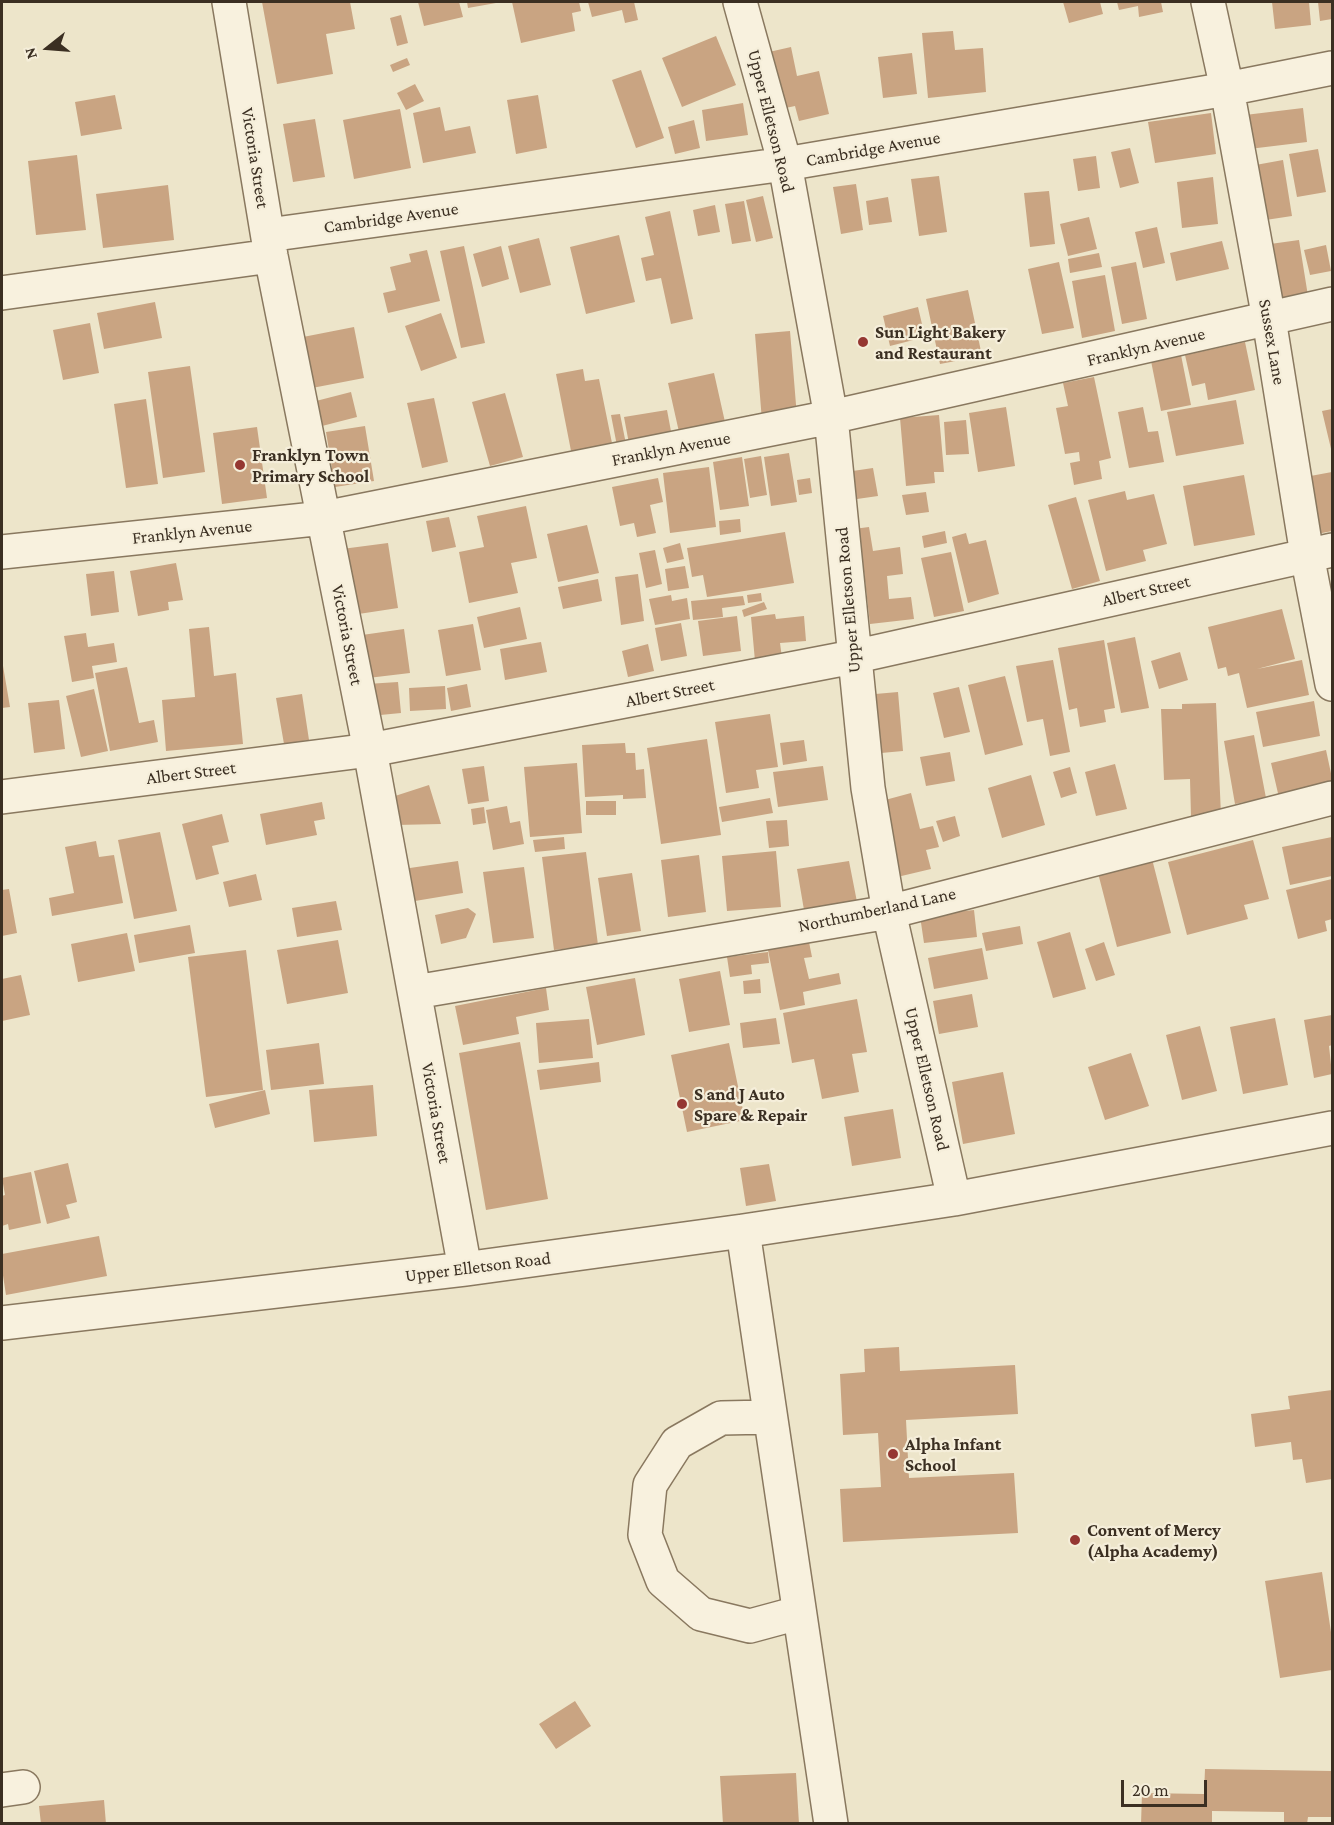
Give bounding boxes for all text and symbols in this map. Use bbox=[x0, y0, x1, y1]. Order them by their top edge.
north arrow bbox=[18, 18, 78, 78]
text: N bbox=[21, 46, 40, 61]
street label: Upper Elletson Road bbox=[743, 47, 799, 195]
street label: Victoria Street bbox=[236, 106, 274, 210]
street label: Cambridge Avenue bbox=[804, 127, 942, 171]
street label: Cambridge Avenue bbox=[322, 198, 460, 238]
street label: Sussex Lane bbox=[1254, 298, 1290, 386]
place label: Sun Light Bakery and Restaurant bbox=[875, 321, 1006, 364]
street label: Franklyn Avenue bbox=[1085, 323, 1207, 371]
marker: Sun Light Bakery and Restaurant bbox=[856, 335, 870, 349]
street label: Franklyn Avenue bbox=[610, 427, 732, 471]
place label: Franklyn Town Primary School bbox=[252, 444, 369, 486]
marker: Franklyn Town Primary School bbox=[233, 458, 247, 472]
street label: Franklyn Avenue bbox=[131, 515, 253, 549]
street label: Upper Elletson Road bbox=[831, 526, 865, 674]
street label: Albert Street bbox=[1100, 570, 1192, 612]
street label: Victoria Street bbox=[327, 583, 367, 687]
street label: Albert Street bbox=[624, 674, 716, 712]
street label: Albert Street bbox=[145, 757, 237, 789]
street label: Northumberland Lane bbox=[796, 883, 958, 937]
street label: Upper Elletson Road bbox=[900, 1005, 954, 1153]
street label: Victoria Street bbox=[417, 1061, 455, 1165]
place label: S and J Auto Spare & Repair bbox=[694, 1083, 807, 1126]
marker: S and J Auto Spare & Repair bbox=[675, 1097, 689, 1111]
street label: Upper Elletson Road bbox=[404, 1247, 552, 1287]
place label: Alpha Infant School bbox=[905, 1433, 1001, 1476]
marker: Alpha Infant School bbox=[886, 1447, 900, 1461]
place label: Convent of Mercy (Alpha Academy) bbox=[1087, 1519, 1221, 1562]
marker: Convent of Mercy (Alpha Academy) bbox=[1068, 1533, 1082, 1547]
scale bar bbox=[1124, 1768, 1210, 1806]
text: 20 m bbox=[1132, 1780, 1169, 1800]

